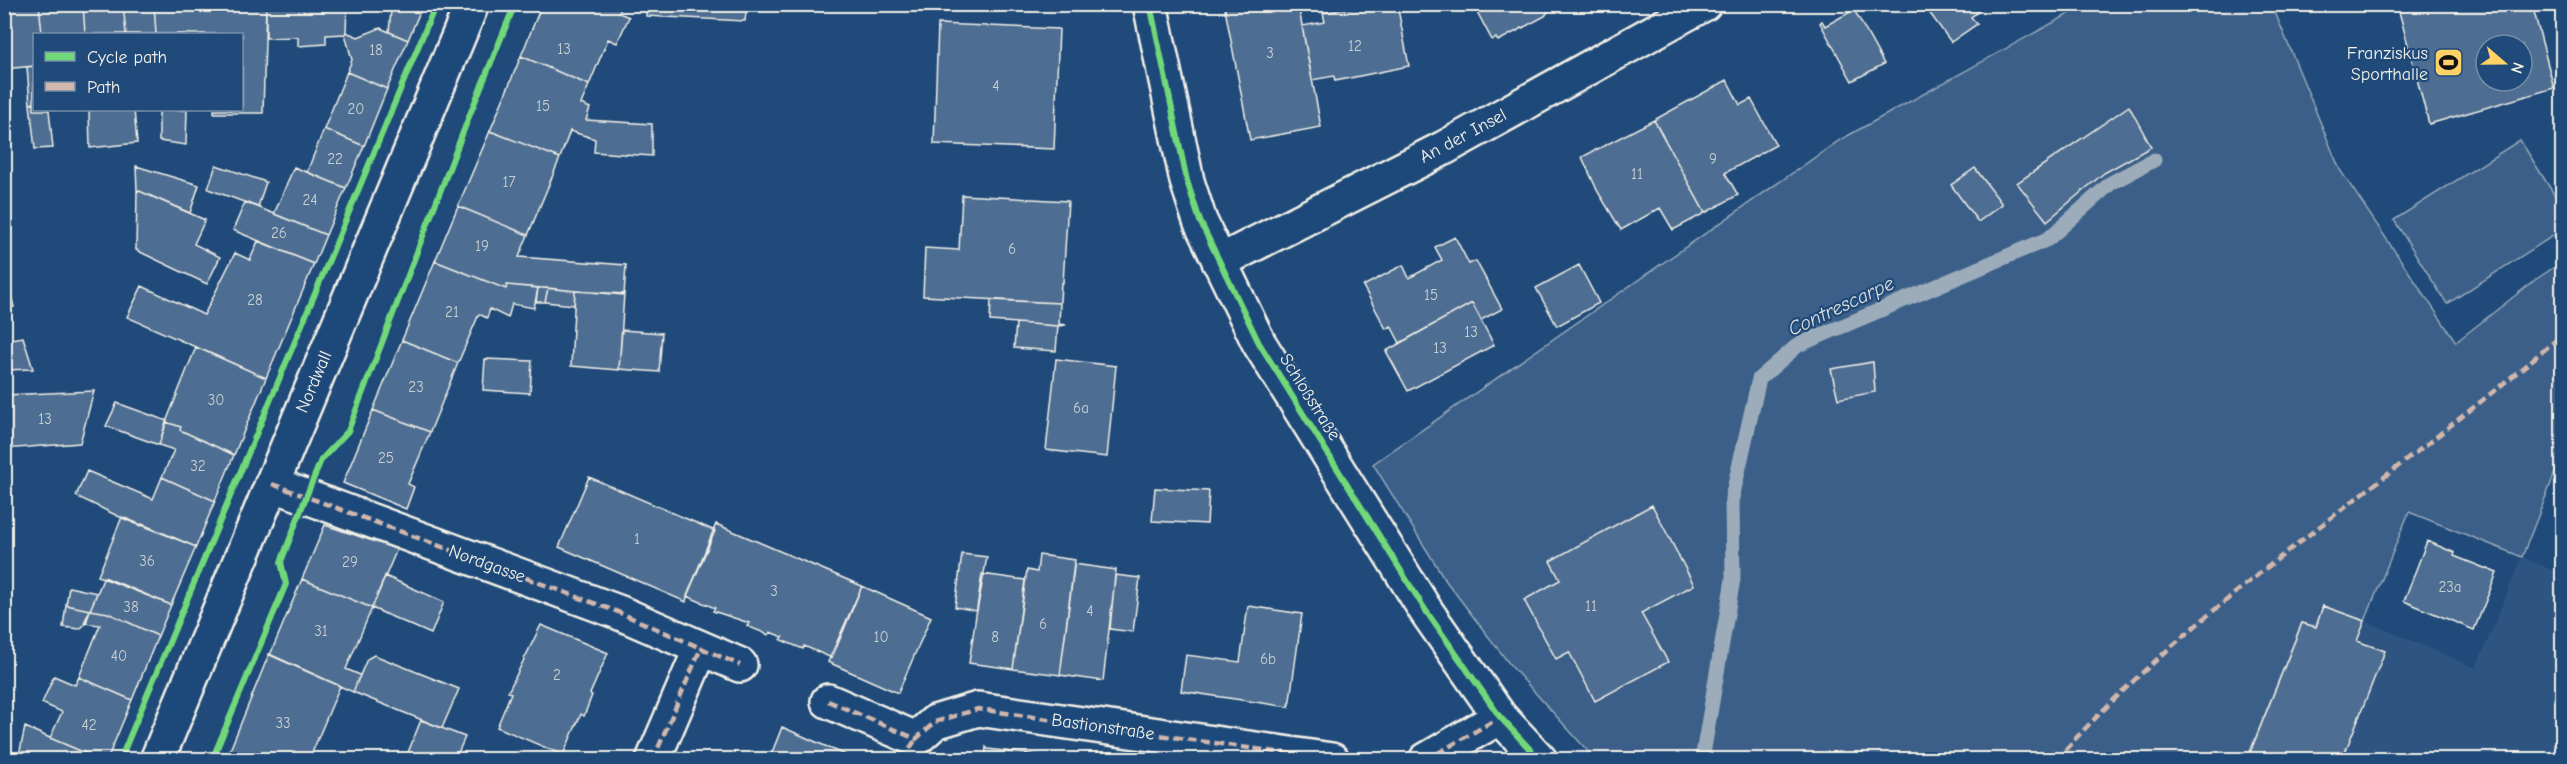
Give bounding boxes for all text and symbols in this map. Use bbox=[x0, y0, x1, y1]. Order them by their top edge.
legend bbox=[33, 33, 243, 111]
north arrow bbox=[2474, 33, 2534, 93]
house number: 12 bbox=[1348, 37, 1362, 55]
house number: 13 bbox=[557, 40, 571, 58]
house number: 18 bbox=[369, 41, 383, 59]
place label: Franziskus Sporthalle bbox=[2347, 43, 2428, 85]
house number: 3 bbox=[1266, 44, 1274, 62]
text: Cycle path bbox=[87, 47, 167, 68]
sports icon: Franziskus Sporthalle bbox=[2433, 47, 2465, 79]
text: N bbox=[2507, 60, 2527, 76]
text: Path bbox=[87, 77, 120, 98]
house number: 4 bbox=[992, 77, 1000, 95]
house number: 15 bbox=[536, 97, 550, 115]
house number: 20 bbox=[348, 100, 364, 118]
street label: An der Insel bbox=[1416, 104, 1510, 168]
house number: 22 bbox=[327, 150, 343, 168]
house number: 9 bbox=[1709, 150, 1717, 168]
house number: 11 bbox=[1631, 165, 1643, 183]
house number: 17 bbox=[502, 173, 516, 191]
house number: 24 bbox=[302, 191, 318, 209]
house number: 26 bbox=[271, 224, 287, 242]
house number: 19 bbox=[475, 237, 489, 255]
house number: 6 bbox=[1008, 240, 1016, 258]
water label: Contrescarpe bbox=[1784, 271, 1898, 341]
house number: 15 bbox=[1424, 286, 1438, 304]
house number: 28 bbox=[247, 291, 263, 309]
house number: 21 bbox=[445, 303, 459, 321]
house number: 13 bbox=[1464, 323, 1478, 341]
house number: 13 bbox=[1433, 339, 1447, 357]
street label: Nordwall bbox=[292, 348, 336, 416]
street label: Schloßstraße bbox=[1275, 350, 1345, 444]
house number: 23 bbox=[408, 378, 424, 396]
house number: 30 bbox=[208, 391, 224, 409]
house number: 6a bbox=[1073, 399, 1089, 417]
house number: 13 bbox=[38, 410, 52, 428]
house number: 25 bbox=[378, 449, 394, 467]
house number: 32 bbox=[190, 457, 206, 475]
house number: 1 bbox=[634, 530, 640, 548]
street label: Nordgasse bbox=[446, 540, 528, 588]
house number: 36 bbox=[139, 552, 155, 570]
house number: 29 bbox=[342, 553, 358, 571]
house number: 23a bbox=[2438, 578, 2462, 596]
house number: 3 bbox=[770, 582, 778, 600]
house number: 11 bbox=[1585, 597, 1597, 615]
house number: 38 bbox=[123, 598, 139, 616]
house number: 4 bbox=[1086, 602, 1094, 620]
house number: 6 bbox=[1039, 615, 1047, 633]
house number: 31 bbox=[314, 622, 328, 640]
house number: 10 bbox=[873, 628, 889, 646]
house number: 8 bbox=[991, 628, 999, 646]
house number: 40 bbox=[111, 647, 127, 665]
house number: 6b bbox=[1260, 650, 1276, 668]
house number: 2 bbox=[553, 666, 561, 684]
street label: Bastionstraße bbox=[1050, 709, 1156, 745]
house number: 33 bbox=[275, 714, 291, 732]
house number: 42 bbox=[81, 716, 97, 734]

